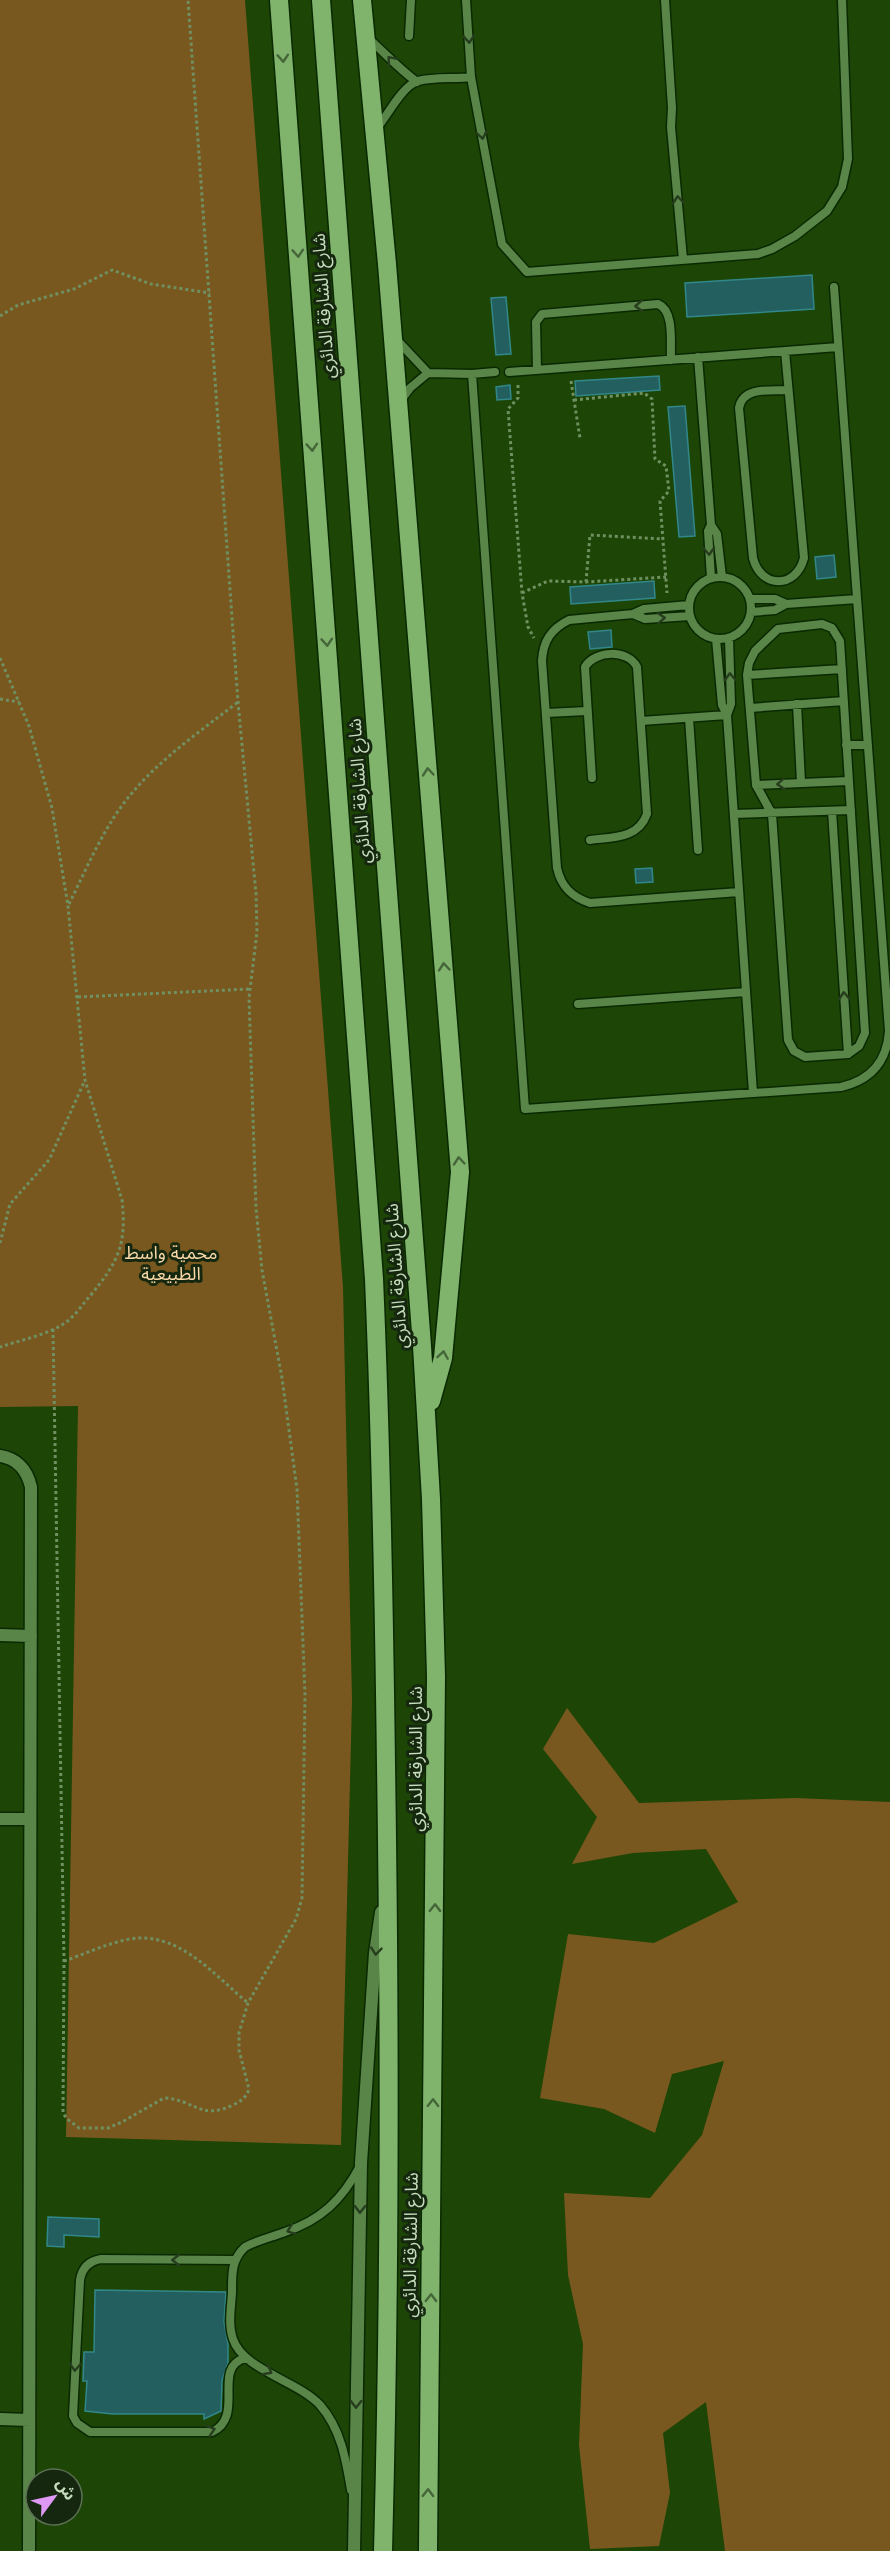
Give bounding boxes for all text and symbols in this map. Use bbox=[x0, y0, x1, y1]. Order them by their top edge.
one-way arrow bbox=[462, 34, 475, 43]
one-way arrow bbox=[276, 54, 289, 63]
one-way arrow bbox=[387, 56, 398, 67]
one-way arrow bbox=[475, 130, 488, 140]
one-way arrow bbox=[672, 196, 685, 205]
street label: شارع الشارقة الدائري bbox=[306, 232, 343, 379]
one-way arrow bbox=[291, 248, 304, 257]
one-way arrow bbox=[635, 299, 644, 312]
one-way arrow bbox=[305, 443, 318, 452]
one-way arrow bbox=[703, 547, 716, 556]
one-way arrow bbox=[657, 611, 666, 624]
one-way arrow bbox=[320, 637, 333, 646]
one-way arrow bbox=[724, 672, 737, 681]
street label: شارع الشارقة الدائري bbox=[342, 717, 379, 864]
one-way arrow bbox=[422, 768, 435, 777]
one-way arrow bbox=[777, 777, 786, 790]
one-way arrow bbox=[438, 962, 451, 971]
one-way arrow bbox=[838, 991, 851, 1000]
one-way arrow bbox=[453, 1156, 466, 1165]
street label: شارع الشارقة الدائري bbox=[379, 1202, 416, 1349]
park label: محمية واسط الطبيعية bbox=[125, 1241, 218, 1285]
one-way arrow bbox=[436, 1350, 448, 1360]
street label: شارع الشارقة الدائري bbox=[404, 1686, 430, 1832]
one-way arrow bbox=[429, 1903, 441, 1912]
one-way arrow bbox=[370, 1947, 383, 1956]
one-way arrow bbox=[427, 2098, 439, 2107]
street label: شارع الشارقة الدائري bbox=[397, 2172, 426, 2318]
one-way arrow bbox=[354, 2204, 367, 2213]
one-way arrow bbox=[286, 2223, 297, 2236]
one-way arrow bbox=[172, 2253, 181, 2266]
one-way arrow bbox=[425, 2293, 437, 2302]
one-way arrow bbox=[68, 2362, 81, 2371]
one-way arrow bbox=[262, 2364, 273, 2375]
one-way arrow bbox=[350, 2399, 363, 2408]
one-way arrow bbox=[205, 2425, 216, 2437]
north arrow bbox=[24, 2467, 84, 2527]
text: ش bbox=[52, 2474, 81, 2504]
one-way arrow bbox=[422, 2488, 435, 2497]

